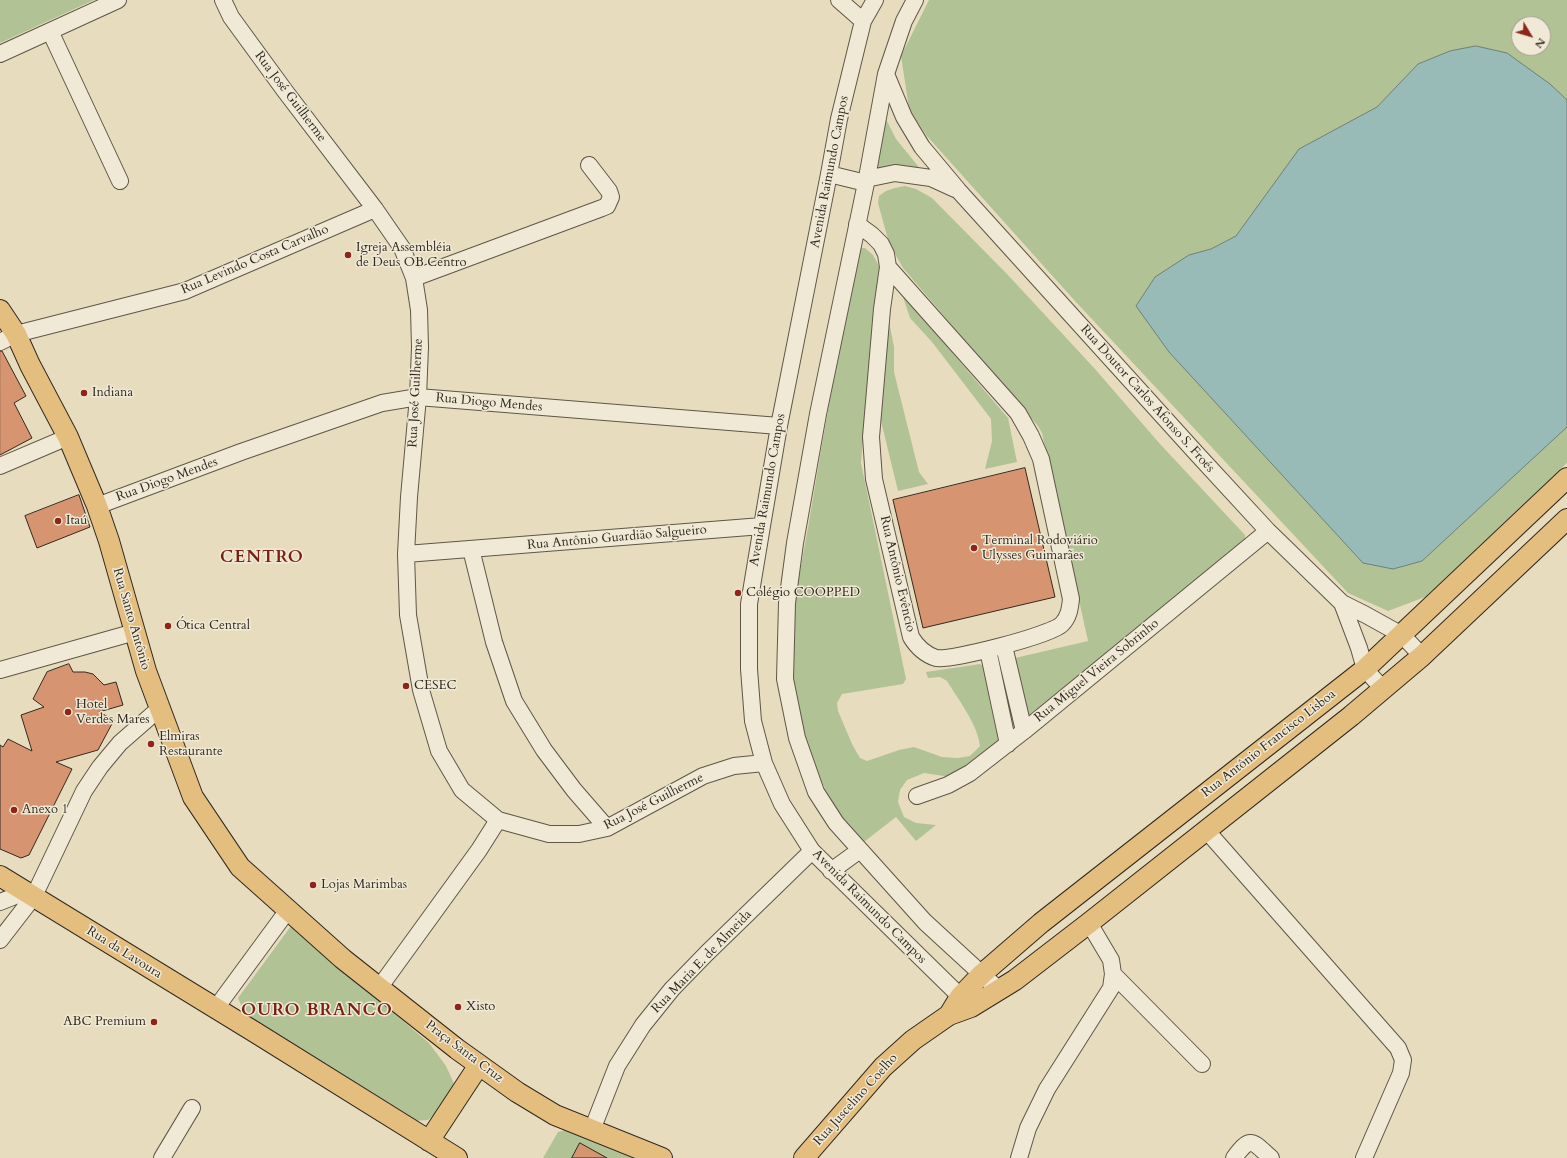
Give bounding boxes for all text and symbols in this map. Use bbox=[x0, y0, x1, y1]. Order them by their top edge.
north arrow bbox=[1511, 16, 1551, 56]
text: N bbox=[1531, 35, 1549, 51]
street label: Rua José Guilherme bbox=[251, 49, 329, 145]
street label: Avenida Raimundo Campos bbox=[808, 94, 852, 250]
street label: Rua Levindo Costa Carvalho bbox=[179, 222, 331, 298]
place label: Igreja Assembléia de Deus OB Centro bbox=[356, 240, 466, 271]
marker: Igreja Assembléia de Deus OB Centro bbox=[343, 250, 353, 260]
street label: Rua Doutor Carlos Afonso S. Froés bbox=[1077, 322, 1217, 476]
street label: Rua José Guilherme bbox=[405, 338, 427, 448]
place label: Indiana bbox=[92, 385, 133, 401]
marker: Indiana bbox=[79, 388, 89, 398]
street label: Rua Diogo Mendes bbox=[435, 391, 543, 415]
street label: Avenida Raimundo Campos bbox=[747, 412, 789, 568]
street label: Rua Diogo Mendes bbox=[114, 454, 220, 506]
place label: Itaú bbox=[66, 513, 87, 529]
street label: Rua Antônio Evêncio bbox=[876, 514, 918, 634]
marker: Itaú bbox=[53, 516, 63, 526]
street label: Rua Antônio Guardião Salgueiro bbox=[527, 522, 707, 554]
place label: Terminal Rodoviário Ulysses Guimarães bbox=[982, 533, 1098, 564]
marker: Terminal Rodoviário Ulysses Guimarães bbox=[969, 543, 979, 553]
district label: CENTRO bbox=[220, 548, 304, 568]
street label: Rua Santo Antônio bbox=[109, 566, 153, 672]
place label: Colégio COOPPED bbox=[746, 585, 860, 601]
marker: Colégio COOPPED bbox=[733, 588, 743, 598]
street label: Rua Miguel Vieira Sobrinho bbox=[1032, 616, 1162, 726]
place label: Ótica Central bbox=[176, 618, 250, 634]
marker: Ótica Central bbox=[163, 621, 173, 631]
place label: CESEC bbox=[414, 678, 456, 694]
marker: CESEC bbox=[401, 681, 411, 691]
street label: Rua Antônio Francisco Lisboa bbox=[1199, 687, 1339, 801]
place label: Hotel Verdes Mares bbox=[76, 697, 150, 728]
marker: Hotel Verdes Mares bbox=[63, 707, 73, 717]
place label: Elmiras Restaurante bbox=[159, 729, 223, 760]
marker: Elmiras Restaurante bbox=[146, 739, 156, 749]
street label: Rua José Guilherme bbox=[602, 770, 706, 834]
place label: Anexo 1 bbox=[22, 802, 68, 818]
marker: Anexo 1 bbox=[9, 805, 19, 815]
street label: Avenida Raimundo Campos bbox=[809, 847, 929, 967]
place label: Lojas Marimbas bbox=[321, 877, 407, 893]
marker: Lojas Marimbas bbox=[308, 880, 318, 890]
street label: Rua Maria E. de Almeida bbox=[649, 907, 755, 1017]
street label: Rua da Lavoura bbox=[83, 924, 165, 982]
place label: Xisto bbox=[466, 999, 495, 1015]
district label: OURO BRANCO bbox=[241, 1001, 393, 1021]
marker: Xisto bbox=[453, 1002, 463, 1012]
place label: ABC Premium bbox=[63, 1014, 146, 1030]
marker: ABC Premium bbox=[149, 1017, 159, 1027]
street label: Praça Santa Cruz bbox=[422, 1018, 506, 1086]
street label: Rua Juscelino Coelho bbox=[811, 1051, 901, 1149]

